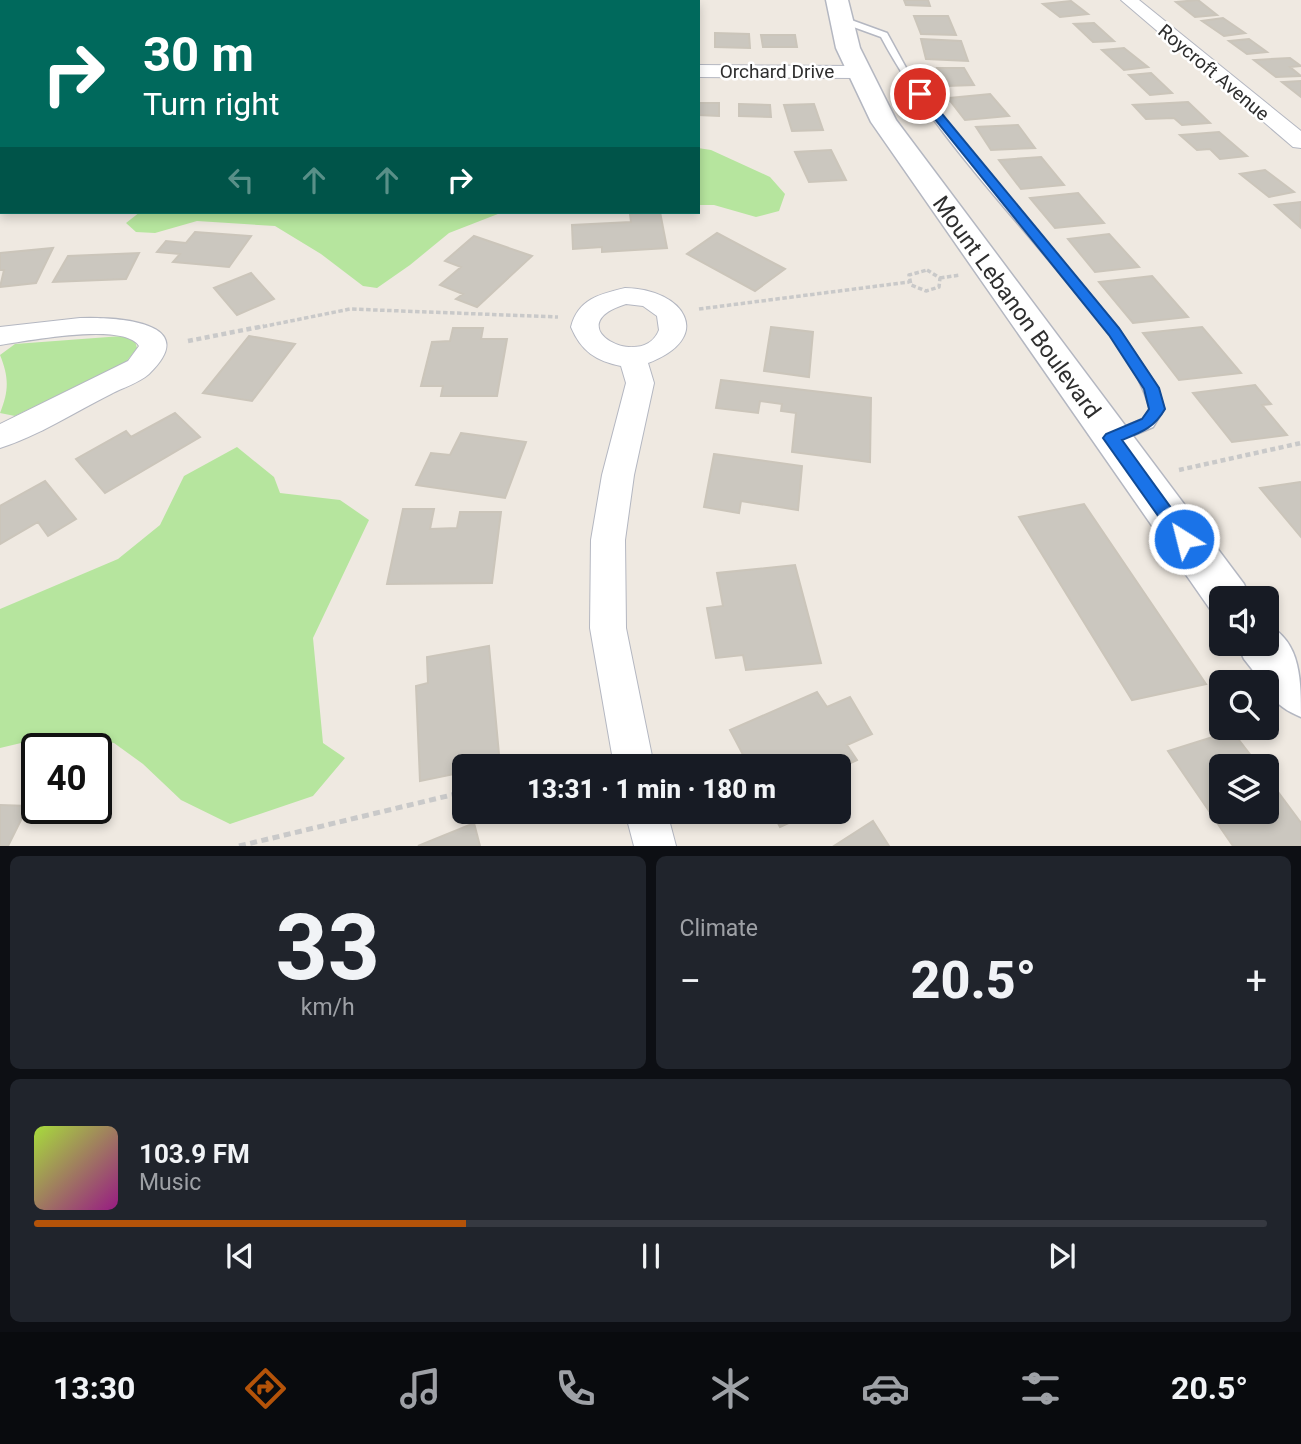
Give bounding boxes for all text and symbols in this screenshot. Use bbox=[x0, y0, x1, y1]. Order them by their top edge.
street label: Roycroft Avenue bbox=[1153, 19, 1274, 126]
text: 30 m bbox=[143, 26, 254, 83]
icon: right bbox=[28, 28, 119, 119]
street label: Orchard Drive bbox=[720, 60, 834, 83]
pin bbox=[890, 64, 950, 124]
icon: arrive bbox=[901, 75, 939, 113]
text: Turn right bbox=[143, 85, 279, 123]
icon: left bbox=[222, 161, 260, 199]
icon: ahead bbox=[295, 161, 333, 199]
icon: ahead bbox=[368, 161, 406, 199]
icon: right bbox=[441, 161, 479, 199]
street label: Mount Lebanon Boulevard bbox=[927, 191, 1106, 424]
position arrow bbox=[1147, 502, 1221, 576]
map controls bbox=[1209, 586, 1279, 824]
button: sound bbox=[1209, 586, 1279, 656]
button: search bbox=[1209, 670, 1279, 740]
speed limit sign: 40 bbox=[21, 733, 112, 824]
button: layers bbox=[1209, 754, 1279, 824]
text: 13:31 · 1 min · 180 m bbox=[527, 774, 776, 804]
text: 33 bbox=[276, 895, 380, 1001]
text: Climate bbox=[680, 915, 758, 942]
text: 20.5° bbox=[910, 950, 1036, 1011]
text: − bbox=[680, 959, 701, 1003]
text: + bbox=[1245, 959, 1267, 1003]
text: km/h bbox=[301, 994, 355, 1021]
text: 103.9 FM bbox=[139, 1139, 250, 1169]
text: Music bbox=[139, 1169, 201, 1196]
icon: previous bbox=[221, 1237, 259, 1275]
icon: pause bbox=[632, 1237, 670, 1275]
icon: next bbox=[1043, 1237, 1081, 1275]
icon: directions bbox=[241, 1364, 290, 1413]
icon: music bbox=[396, 1364, 445, 1413]
icon: phone bbox=[551, 1364, 600, 1413]
icon: climate bbox=[706, 1364, 755, 1413]
icon: car bbox=[861, 1364, 910, 1413]
icon: filters bbox=[1016, 1364, 1065, 1413]
text: 13:30 bbox=[53, 1369, 135, 1407]
text: 20.5° bbox=[1171, 1369, 1248, 1407]

